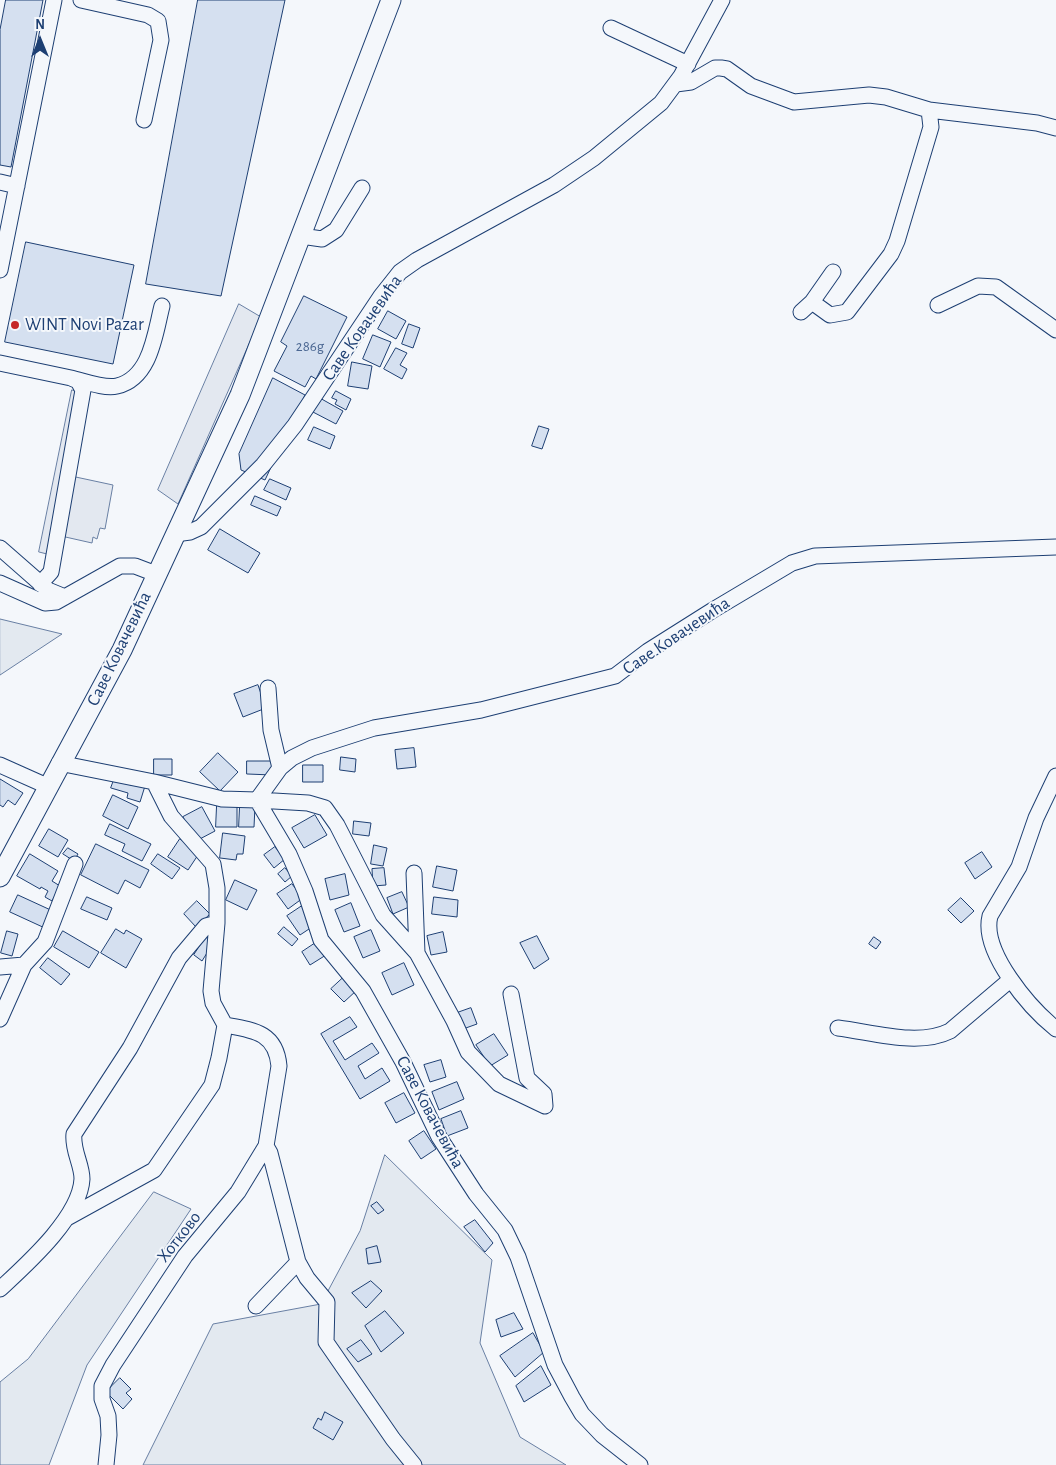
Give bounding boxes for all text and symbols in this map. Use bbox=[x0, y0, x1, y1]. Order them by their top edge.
north arrow bbox=[15, 15, 65, 65]
text: N bbox=[35, 18, 45, 32]
street label: Саве Ковачевића bbox=[317, 271, 407, 385]
place label: WINT Novi Pazar bbox=[25, 314, 144, 336]
marker: WINT Novi Pazar bbox=[9, 319, 21, 331]
house number: 286g bbox=[296, 337, 324, 355]
street label: Саве Ковачевића bbox=[82, 588, 156, 710]
street label: Саве Ковачевића bbox=[618, 592, 734, 680]
street label: Саве Ковачевића bbox=[391, 1052, 469, 1172]
street label: Хотково bbox=[152, 1207, 206, 1267]

